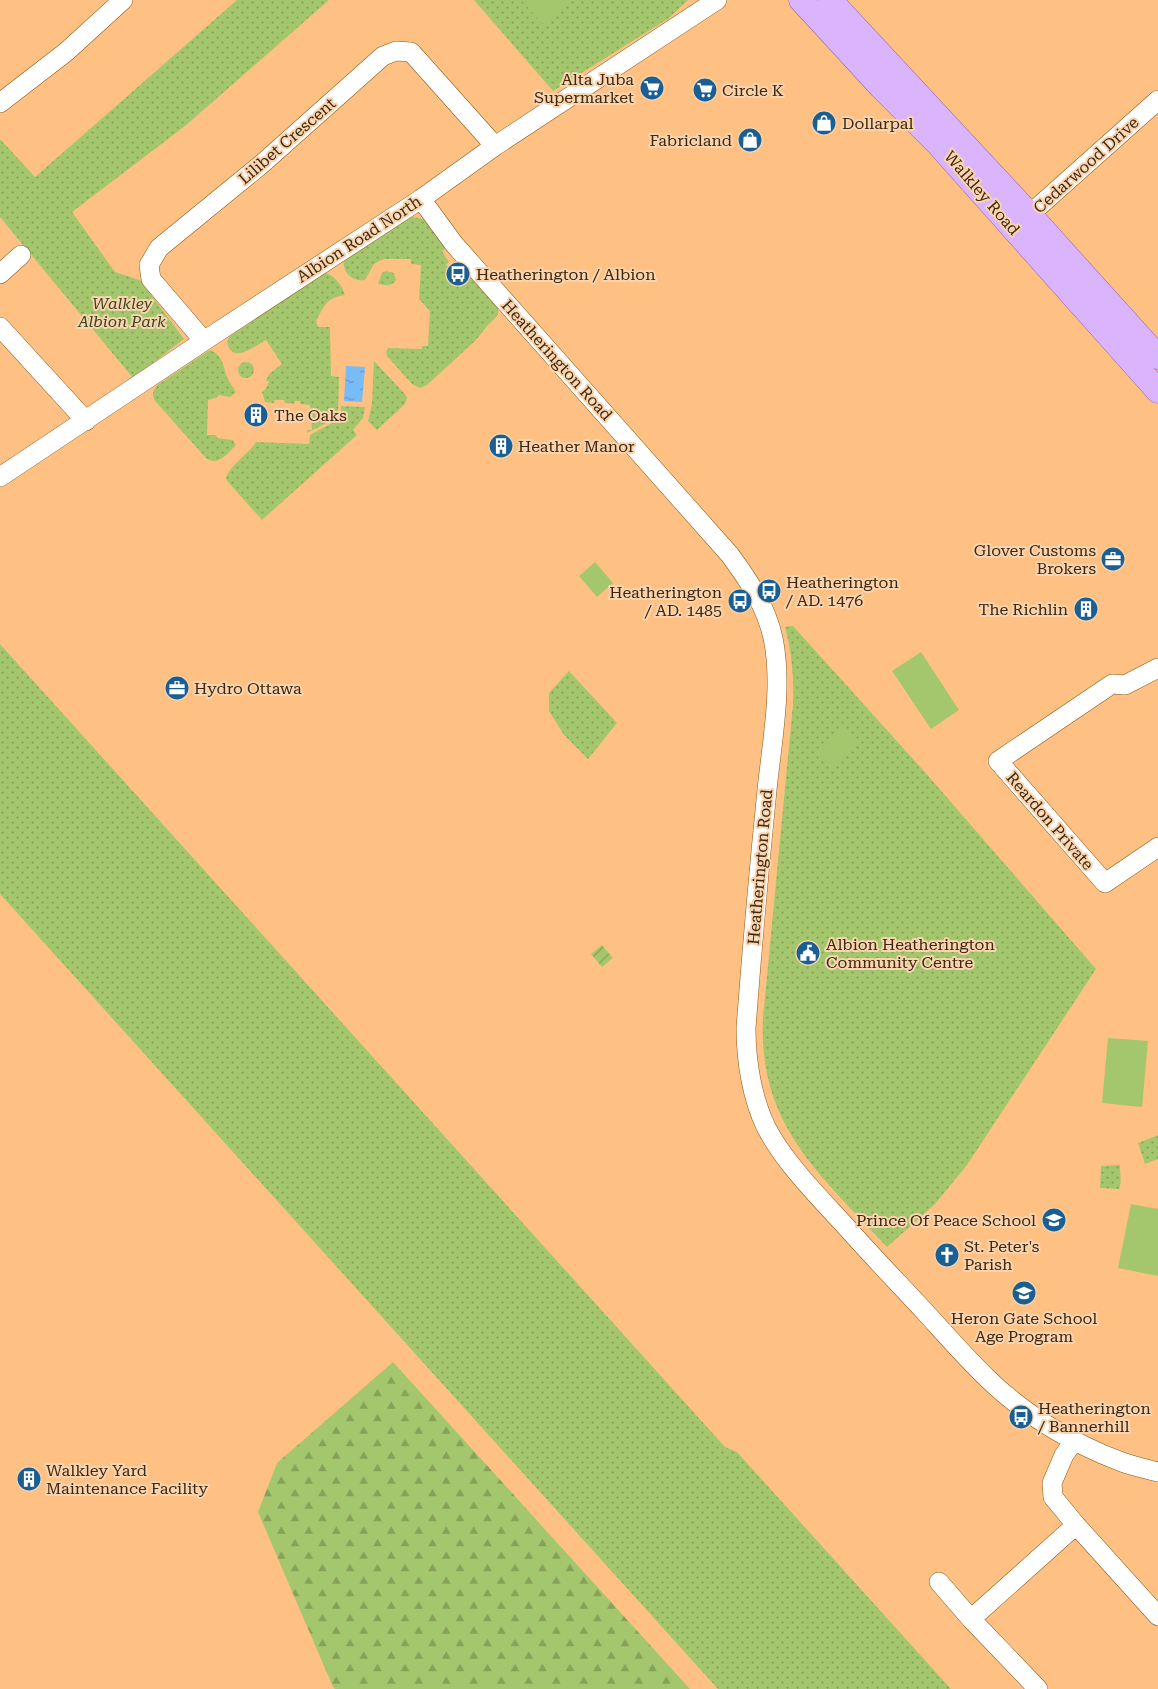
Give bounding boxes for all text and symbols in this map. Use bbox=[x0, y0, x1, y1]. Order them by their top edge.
place label: Alta Juba Supermarket bbox=[534, 70, 634, 107]
supermarket icon: Alta Juba Supermarket bbox=[639, 75, 665, 101]
supermarket icon: Circle K bbox=[692, 77, 718, 103]
place label: Circle K bbox=[722, 81, 784, 100]
street label: Lilibet Crescent bbox=[235, 94, 339, 188]
shop icon: Dollarpal bbox=[811, 110, 837, 136]
street label: Cedarwood Drive bbox=[1030, 113, 1143, 217]
place label: Dollarpal bbox=[842, 114, 913, 133]
shop icon: Fabricland bbox=[737, 127, 763, 153]
place label: Fabricland bbox=[649, 131, 732, 150]
street label: Walkley Road bbox=[940, 147, 1024, 239]
street label: Albion Road North bbox=[293, 192, 425, 286]
bus stop icon: Heatherington / Albion bbox=[445, 261, 471, 287]
place label: Heatherington / Albion bbox=[476, 265, 656, 284]
park label: Walkley Albion Park bbox=[77, 294, 166, 331]
street label: Heatherington Road bbox=[498, 296, 616, 424]
building icon: The Oaks bbox=[243, 402, 269, 428]
place label: The Oaks bbox=[274, 406, 347, 425]
building icon: Heather Manor bbox=[488, 433, 514, 459]
place label: Heather Manor bbox=[518, 437, 635, 456]
place label: Glover Customs Brokers bbox=[974, 541, 1096, 578]
office icon: Glover Customs Brokers bbox=[1100, 546, 1126, 572]
place label: Heatherington / AD. 1476 bbox=[785, 573, 899, 610]
bus stop icon: Heatherington / AD. 1476 bbox=[756, 578, 782, 604]
place label: Heatherington / AD. 1485 bbox=[609, 583, 722, 620]
bus stop icon: Heatherington / AD. 1485 bbox=[727, 588, 753, 614]
building icon: The Richlin bbox=[1073, 596, 1099, 622]
place label: The Richlin bbox=[978, 600, 1068, 619]
office icon: Hydro Ottawa bbox=[164, 675, 190, 701]
place label: Hydro Ottawa bbox=[194, 679, 302, 698]
street label: Reardon Private bbox=[1002, 768, 1098, 874]
street label: Heatherington Road bbox=[744, 788, 776, 946]
place label: Albion Heatherington Community Centre bbox=[826, 935, 995, 972]
public building icon: Albion Heatherington Community Centre bbox=[795, 940, 821, 966]
school or university icon: Prince Of Peace School bbox=[1041, 1207, 1067, 1233]
place label: Prince Of Peace School bbox=[856, 1211, 1036, 1230]
place label: St. Peter's Parish bbox=[964, 1237, 1040, 1274]
church icon: St. Peter's Parish bbox=[934, 1242, 960, 1268]
school or university icon: Heron Gate School Age Program bbox=[1011, 1280, 1037, 1306]
place label: Heron Gate School Age Program bbox=[951, 1309, 1097, 1346]
place label: Heatherington / Bannerhill bbox=[1037, 1399, 1151, 1436]
bus stop icon: Heatherington / Bannerhill bbox=[1008, 1404, 1034, 1430]
place label: Walkley Yard Maintenance Facility bbox=[46, 1461, 208, 1498]
building icon: Walkley Yard Maintenance Facility bbox=[16, 1466, 42, 1492]

